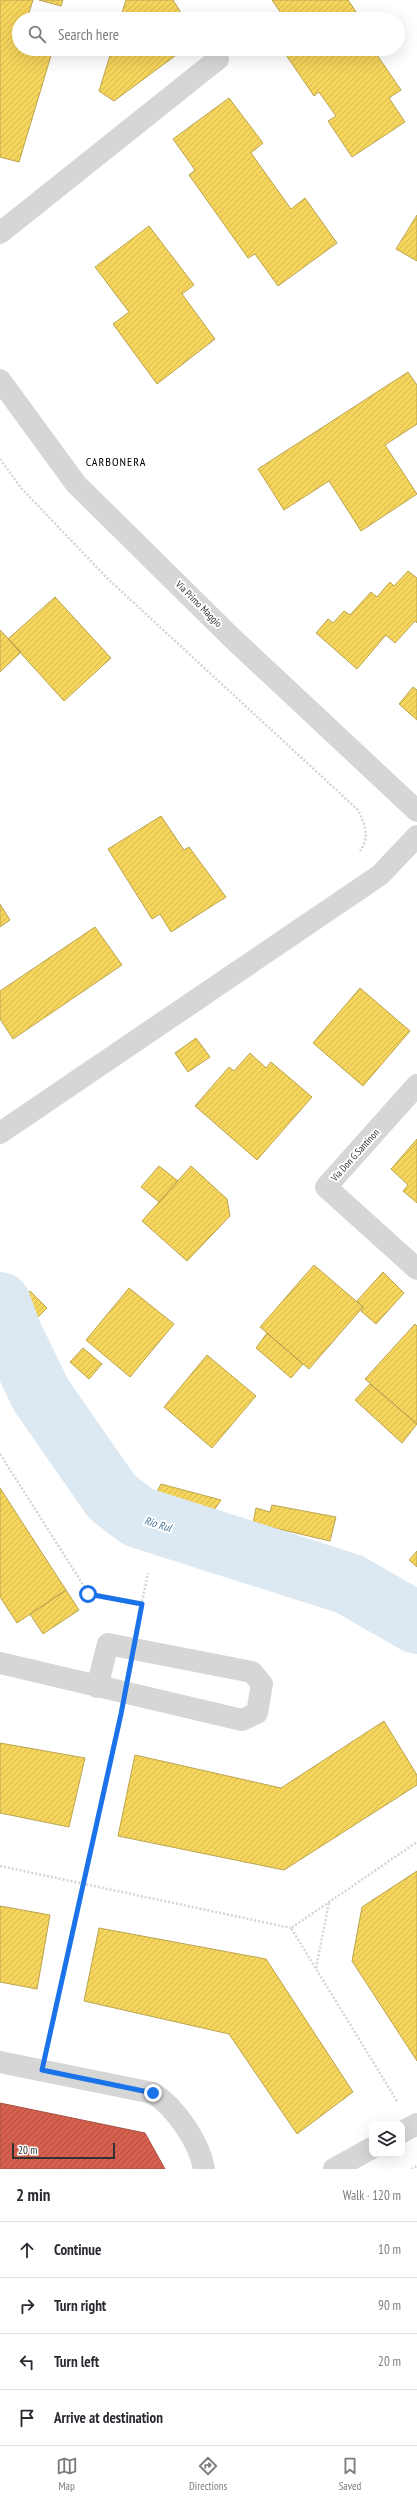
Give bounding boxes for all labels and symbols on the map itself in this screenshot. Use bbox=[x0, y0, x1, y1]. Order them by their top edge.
district label: CARBONERA bbox=[86, 454, 146, 469]
street label: Via Primo Maggio bbox=[172, 577, 225, 630]
street label: Via Don G.Santinon bbox=[327, 1126, 382, 1185]
water label: Rio Rul bbox=[143, 1513, 175, 1535]
route start bbox=[79, 1585, 97, 1603]
route end bbox=[144, 2084, 162, 2102]
scale bar bbox=[12, 2141, 115, 2160]

